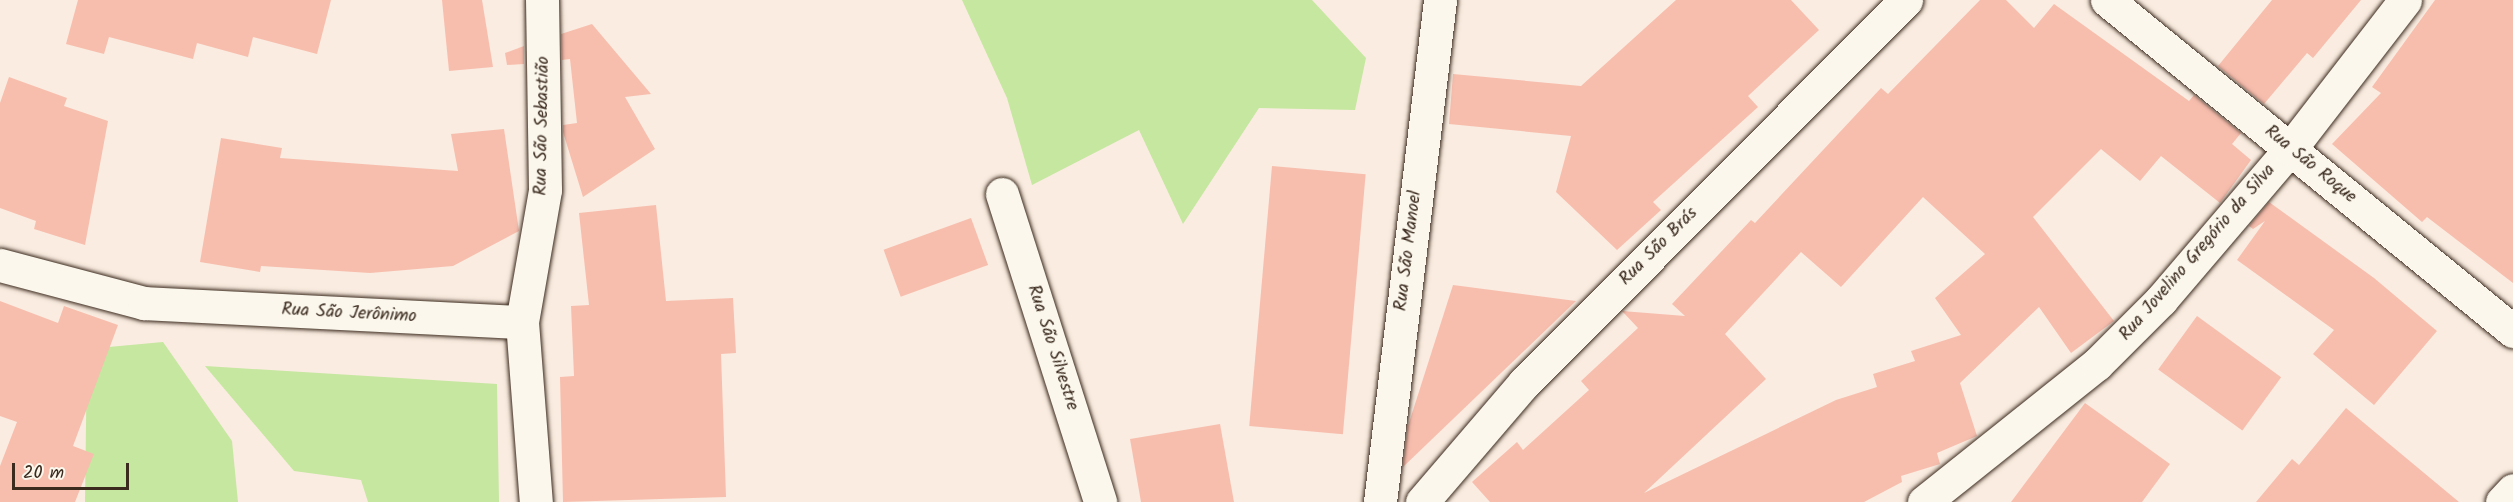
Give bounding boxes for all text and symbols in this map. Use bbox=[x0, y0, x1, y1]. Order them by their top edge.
street label: Rua São Sebastião bbox=[531, 56, 555, 196]
street label: Rua São Roque bbox=[2260, 121, 2360, 209]
street label: Rua Jovelino Gregório da Silva bbox=[2115, 160, 2281, 346]
street label: Rua São Manoel bbox=[1391, 190, 1427, 312]
street label: Rua São Brás bbox=[1615, 203, 1703, 291]
street label: Rua São Silvestre bbox=[1022, 282, 1082, 414]
street label: Rua São Jerônimo bbox=[281, 300, 417, 328]
scale bar bbox=[15, 451, 132, 489]
text: 20 m bbox=[23, 459, 64, 488]

